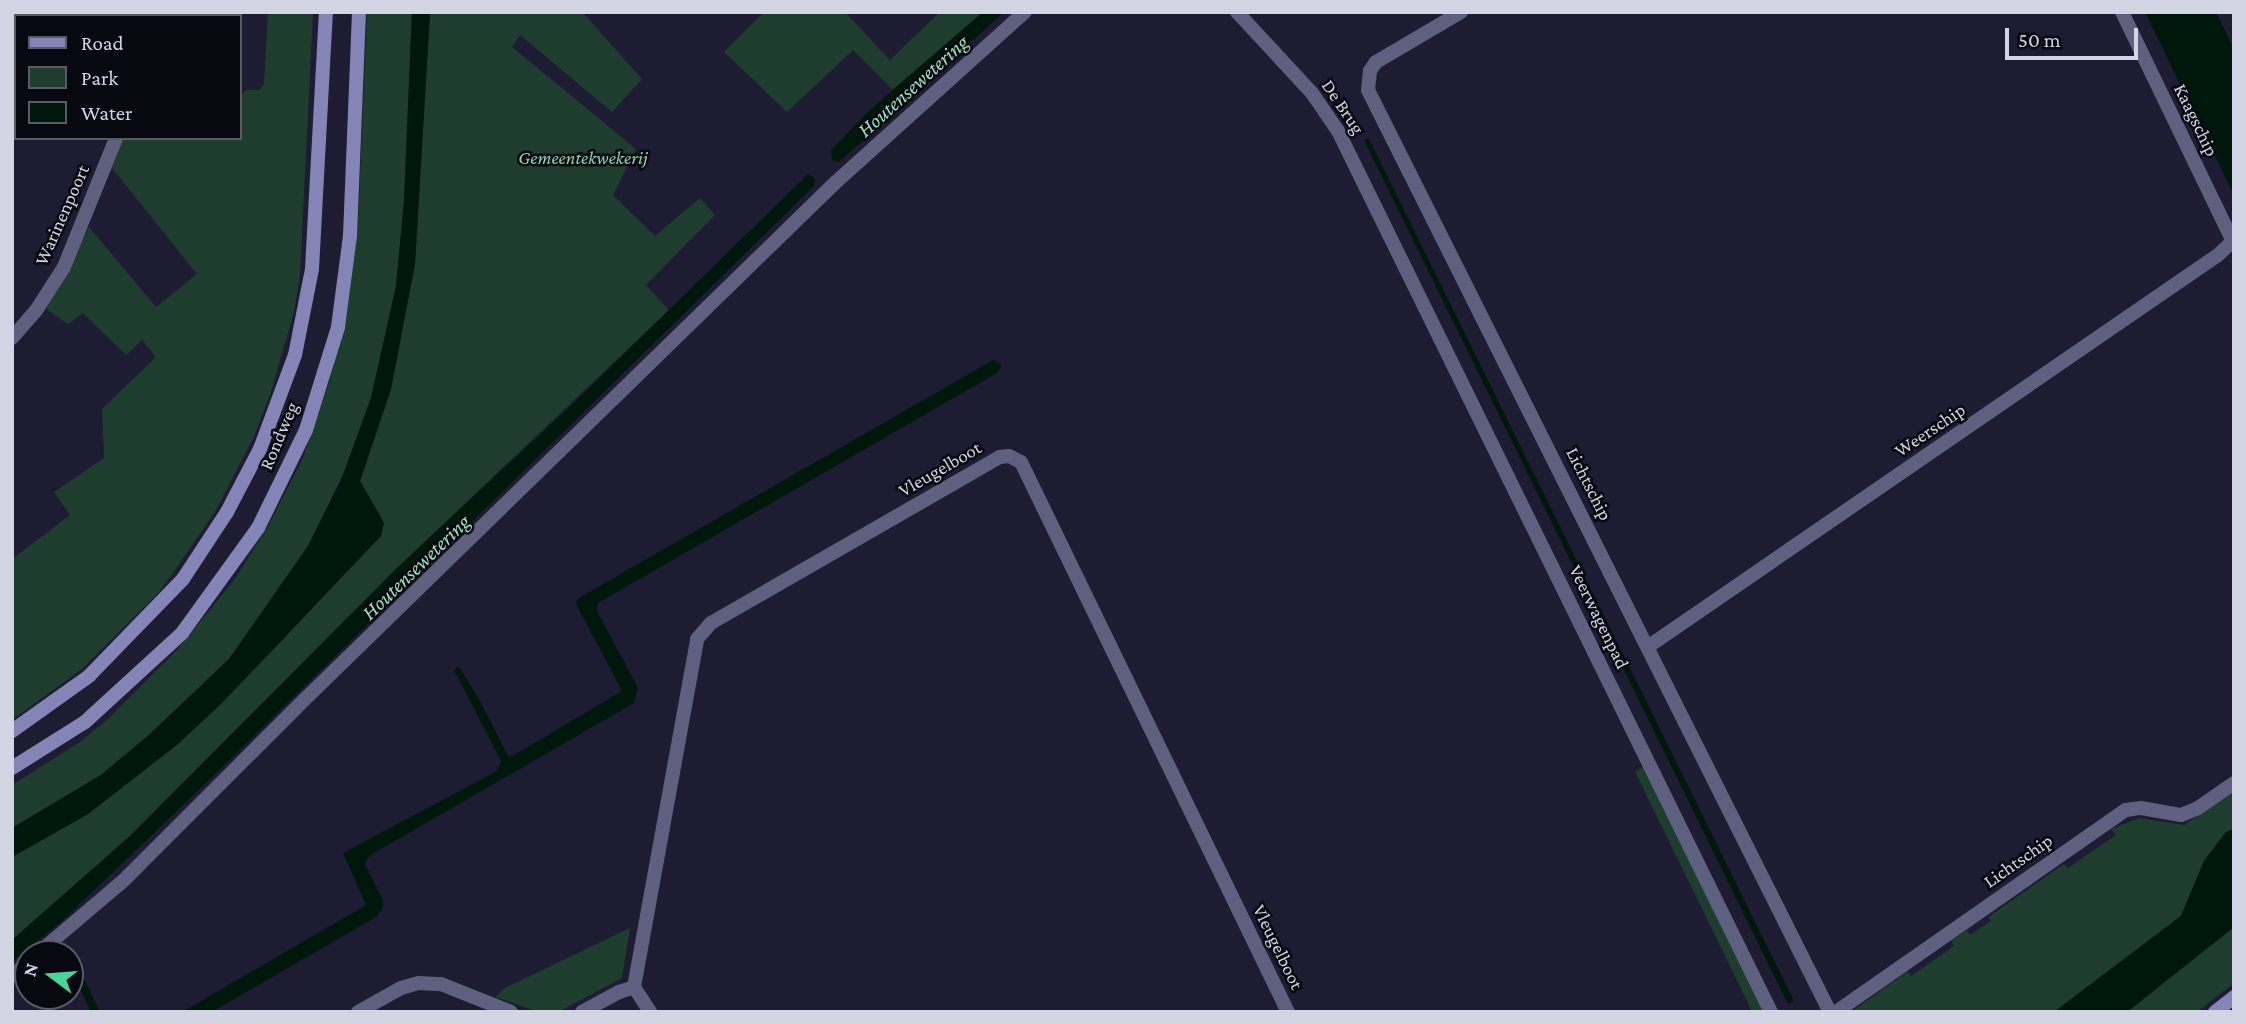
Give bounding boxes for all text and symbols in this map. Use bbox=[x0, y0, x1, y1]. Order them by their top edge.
legend bbox=[14, 14, 242, 140]
scale bar bbox=[2008, 14, 2141, 58]
text: 50 m bbox=[2018, 28, 2061, 52]
water label: Houtensewetering bbox=[852, 29, 974, 143]
text: Road bbox=[81, 31, 124, 55]
text: Park bbox=[81, 66, 118, 90]
street label: De Brug bbox=[1317, 75, 1369, 139]
street label: Kaagschip bbox=[2169, 80, 2223, 160]
text: Water bbox=[81, 101, 133, 125]
park label: Gemeentekwekerij bbox=[518, 147, 648, 169]
street label: Warinenpoort bbox=[30, 161, 94, 269]
street label: Weerschip bbox=[1890, 398, 1970, 462]
street label: Rondweg bbox=[255, 399, 303, 473]
street label: Vleugelboot bbox=[895, 436, 985, 502]
street label: Lichtschip bbox=[1561, 444, 1617, 524]
water label: Houtensewetering bbox=[357, 509, 475, 625]
street label: Veerwagenpad bbox=[1564, 561, 1634, 673]
street label: Lichtschip bbox=[1979, 829, 2057, 893]
street label: Vleugelboot bbox=[1248, 901, 1308, 993]
north arrow bbox=[14, 940, 84, 1010]
text: N bbox=[18, 961, 42, 979]

